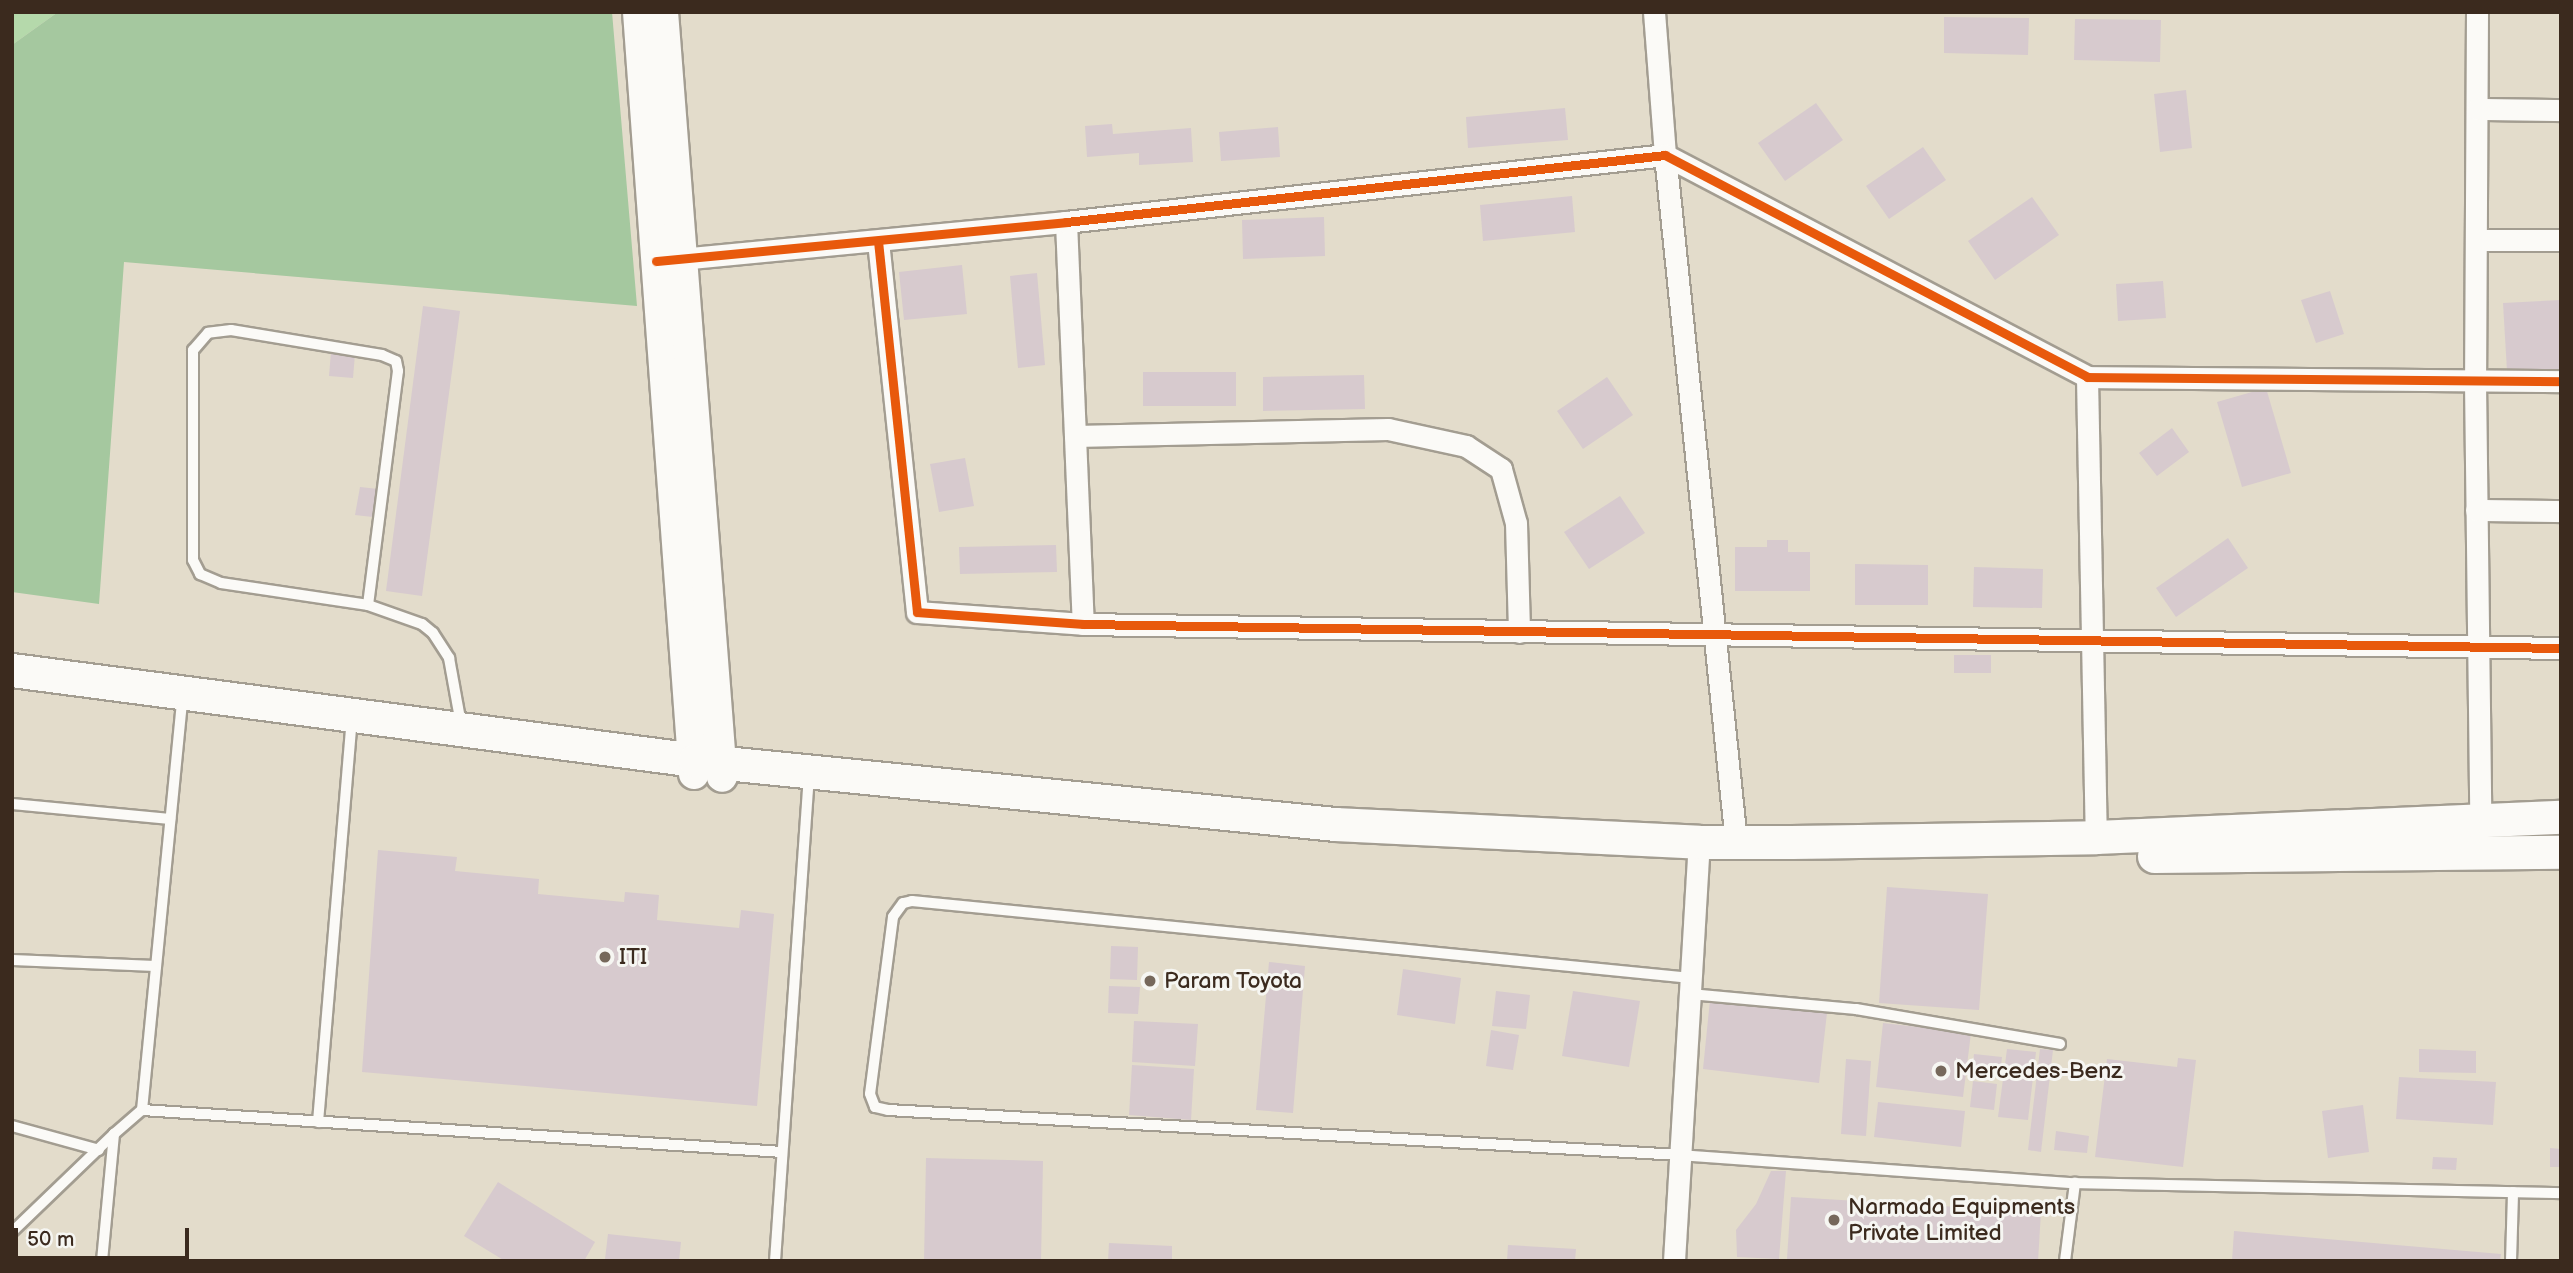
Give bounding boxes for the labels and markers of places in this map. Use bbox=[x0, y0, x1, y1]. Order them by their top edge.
place label: ITI bbox=[619, 943, 647, 971]
marker: ITI bbox=[597, 949, 613, 965]
place label: Param Toyota bbox=[1164, 967, 1303, 995]
marker: Param Toyota bbox=[1142, 973, 1158, 989]
place label: Mercedes-Benz bbox=[1955, 1057, 2122, 1085]
marker: Mercedes-Benz bbox=[1933, 1063, 1949, 1079]
place label: Narmada Equipments Private Limited bbox=[1848, 1193, 2075, 1247]
marker: Narmada Equipments Private Limited bbox=[1826, 1212, 1842, 1228]

